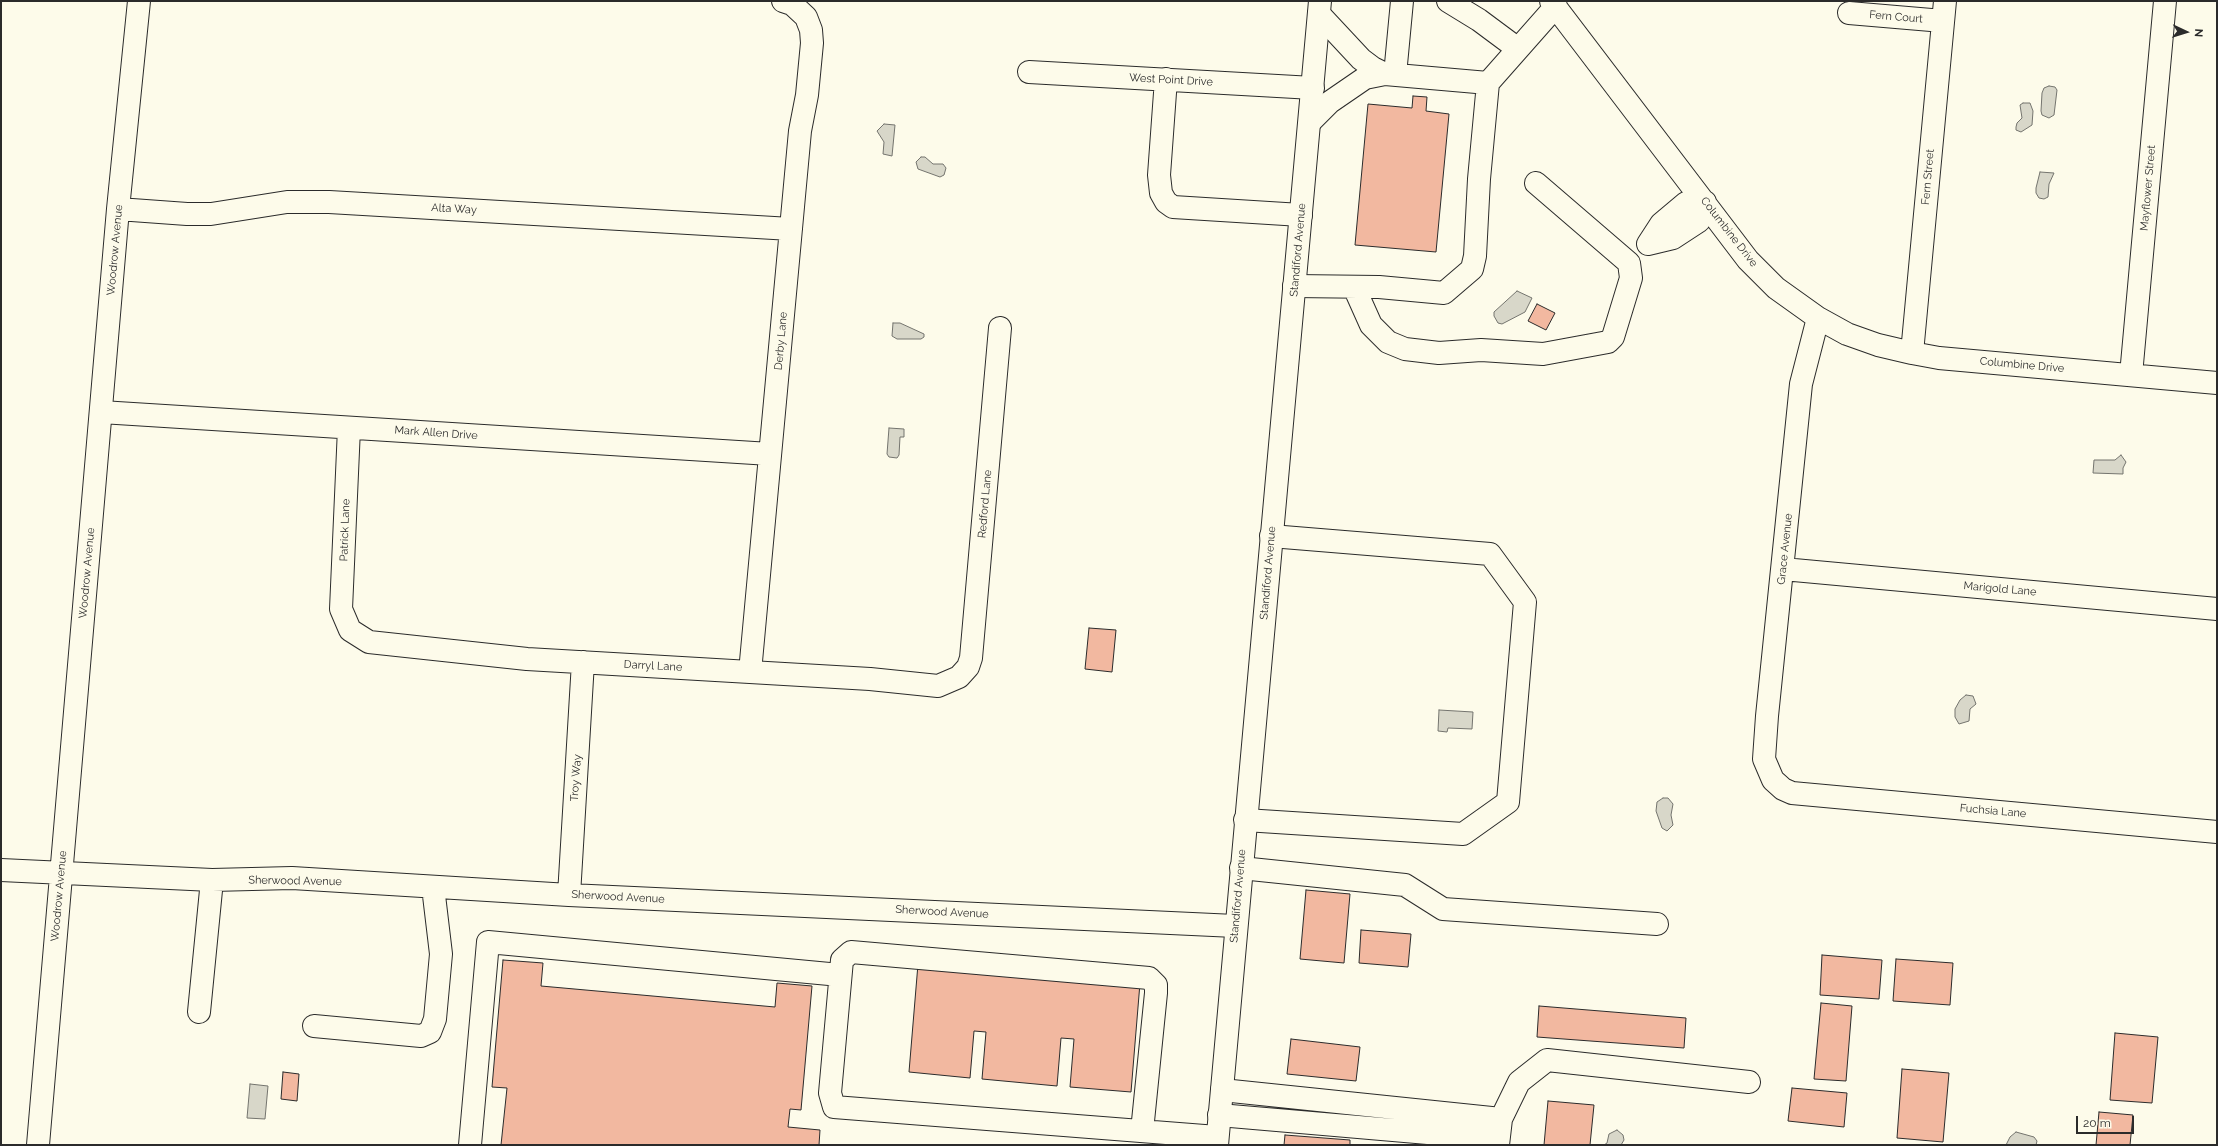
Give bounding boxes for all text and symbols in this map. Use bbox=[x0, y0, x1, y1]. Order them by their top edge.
street label: Fern Court bbox=[1869, 8, 1923, 26]
north arrow bbox=[2166, 12, 2206, 52]
text: N bbox=[2192, 28, 2205, 38]
street label: West Point Drive bbox=[1129, 71, 1213, 89]
street label: Mayflower Street bbox=[2138, 144, 2158, 232]
street label: Fern Street bbox=[1919, 148, 1937, 206]
street label: Columbine Drive bbox=[1698, 195, 1760, 269]
street label: Alta Way bbox=[431, 201, 477, 217]
street label: Standiford Avenue bbox=[1287, 203, 1309, 297]
street label: Woodrow Avenue bbox=[104, 204, 126, 296]
street label: Derby Lane bbox=[772, 311, 790, 371]
street label: Columbine Drive bbox=[1979, 355, 2065, 375]
street label: Mark Allen Drive bbox=[394, 424, 478, 442]
street label: Redford Lane bbox=[975, 469, 995, 539]
street label: Patrick Lane bbox=[337, 498, 353, 562]
street label: Grace Avenue bbox=[1775, 513, 1795, 585]
street label: Standiford Avenue bbox=[1257, 526, 1279, 620]
street label: Woodrow Avenue bbox=[76, 527, 98, 619]
street label: Marigold Lane bbox=[1963, 579, 2037, 599]
street label: Darryl Lane bbox=[623, 658, 683, 674]
street label: Troy Way bbox=[568, 754, 584, 802]
street label: Fuchsia Lane bbox=[1959, 802, 2027, 820]
street label: Standiford Avenue bbox=[1227, 849, 1249, 943]
street label: Woodrow Avenue bbox=[48, 850, 70, 942]
street label: Sherwood Avenue bbox=[248, 874, 342, 888]
street label: Sherwood Avenue bbox=[571, 888, 665, 906]
street label: Sherwood Avenue bbox=[895, 903, 989, 921]
scale bar bbox=[2078, 1108, 2136, 1134]
text: 20 m bbox=[2083, 1116, 2111, 1130]

